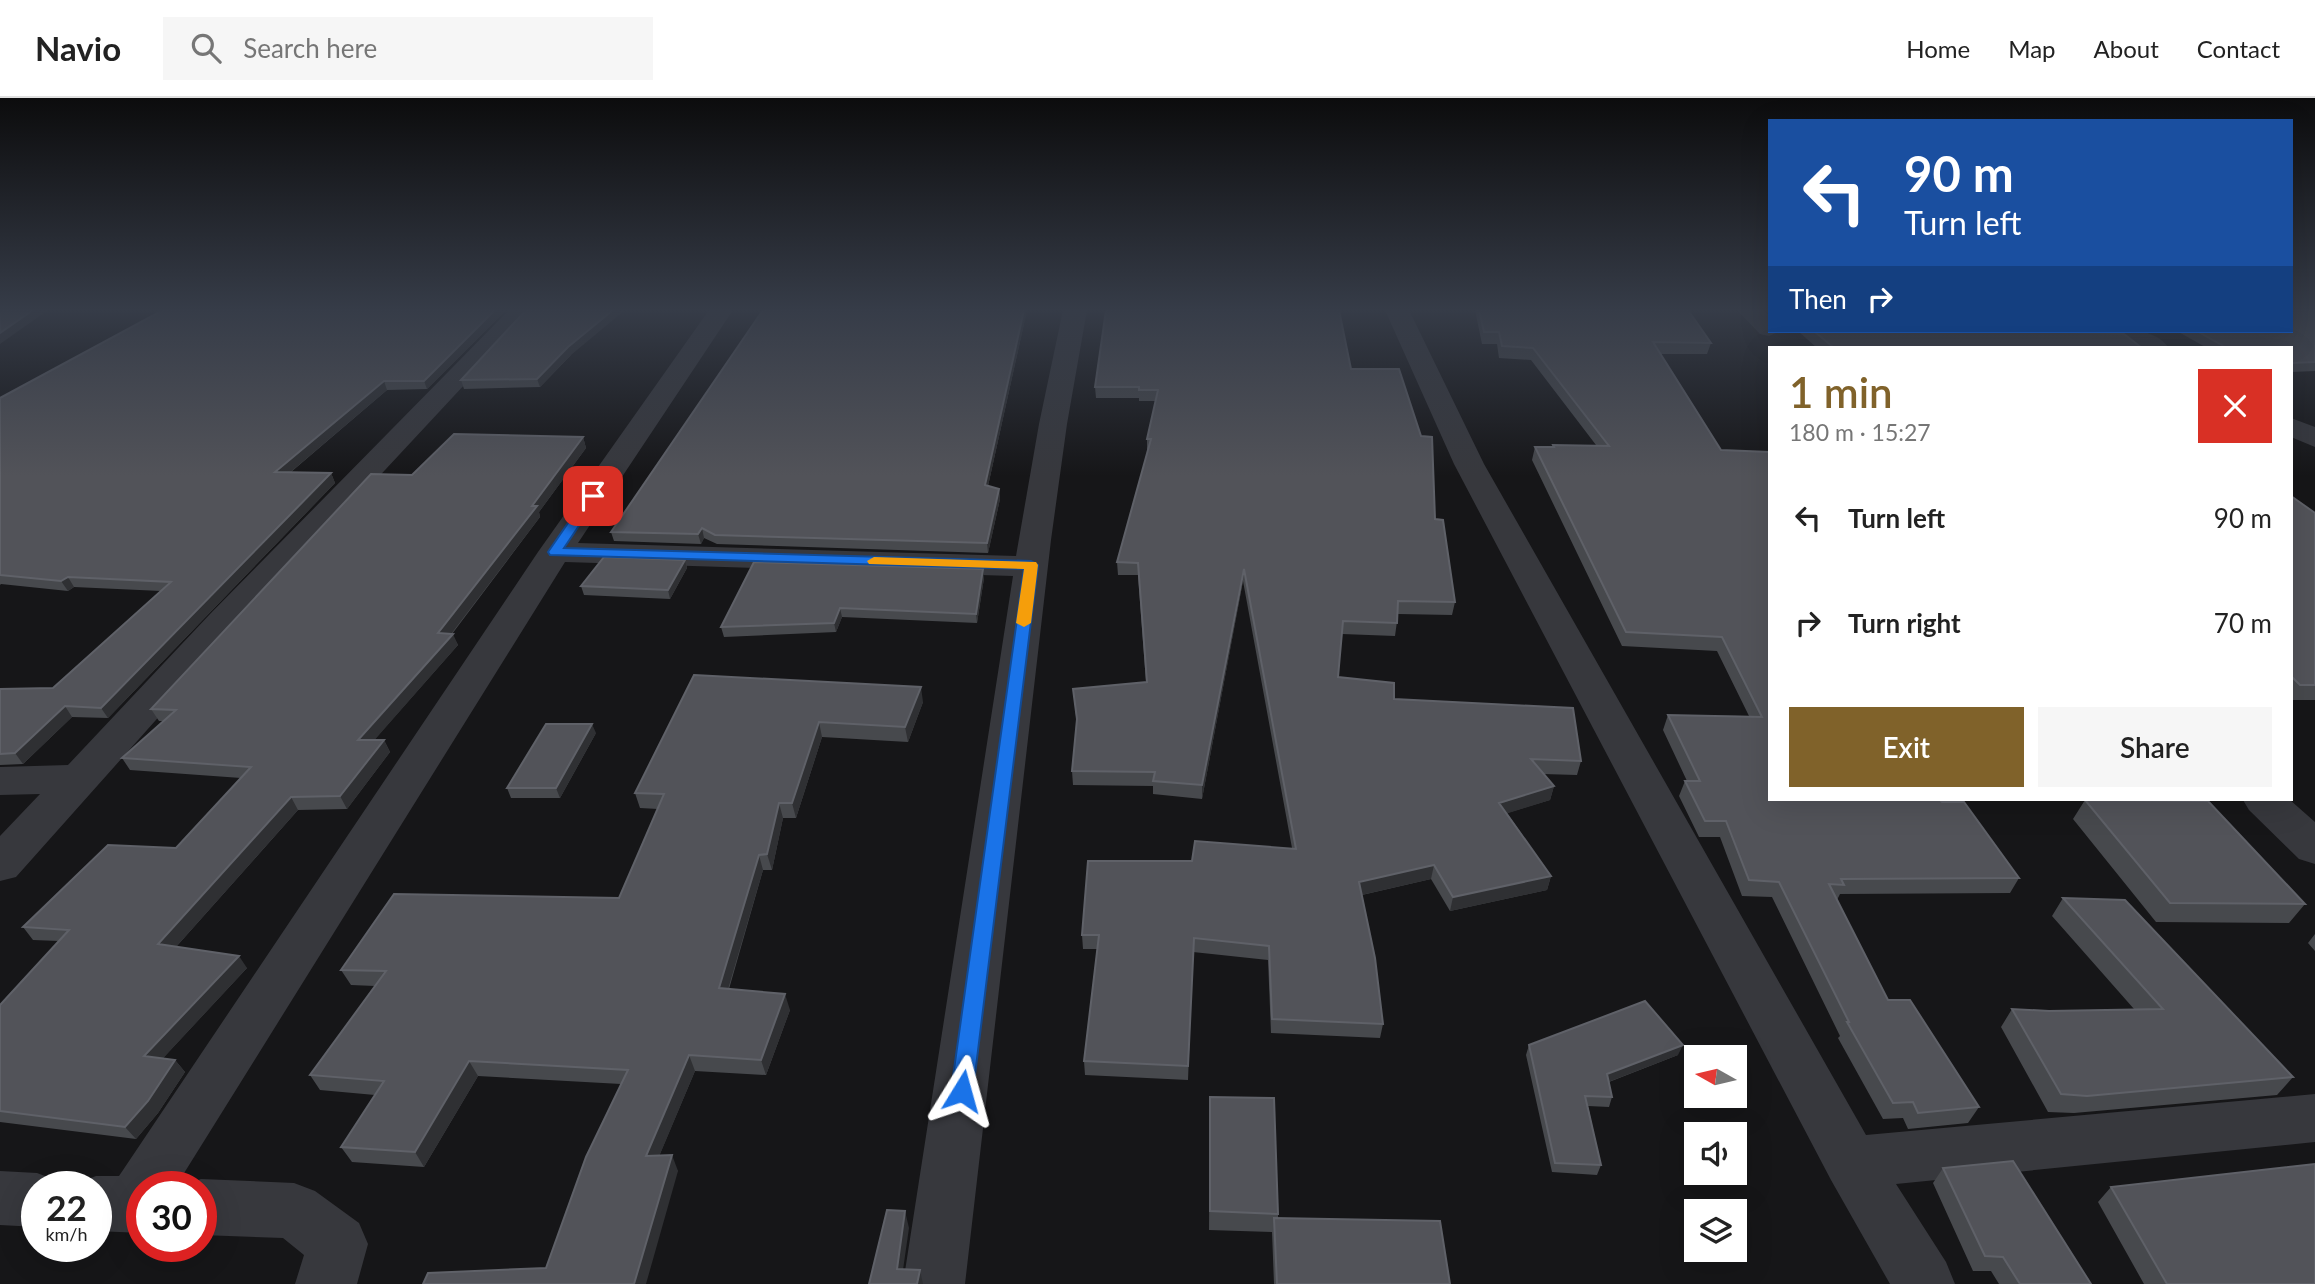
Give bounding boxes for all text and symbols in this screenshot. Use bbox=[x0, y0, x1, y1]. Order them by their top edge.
search box bbox=[163, 17, 653, 80]
text: Navio bbox=[35, 28, 121, 68]
icon: search bbox=[187, 29, 225, 67]
text: Search here bbox=[243, 32, 377, 64]
text: Home bbox=[1906, 34, 1970, 63]
text: Map bbox=[2008, 34, 2056, 63]
text: About bbox=[2094, 34, 2159, 63]
text: Contact bbox=[2197, 34, 2280, 63]
text: 90 m bbox=[1904, 144, 2014, 202]
icon: left bbox=[1789, 147, 1880, 238]
text: Turn left bbox=[1904, 203, 2021, 242]
icon: right bbox=[1861, 280, 1899, 318]
text: Then bbox=[1789, 283, 1847, 315]
text: 1 min bbox=[1789, 367, 1893, 417]
button: close bbox=[2198, 369, 2272, 443]
text: 180 m · 15:27 bbox=[1789, 418, 1931, 446]
pin bbox=[563, 466, 623, 526]
icon: arrive bbox=[574, 477, 612, 515]
icon: left bbox=[1789, 499, 1827, 537]
text: Turn left bbox=[1848, 502, 1945, 534]
text: 90 m bbox=[2214, 502, 2272, 534]
icon: right bbox=[1789, 604, 1827, 642]
text: Turn right bbox=[1848, 607, 1961, 639]
text: 70 m bbox=[2214, 607, 2272, 639]
button: Exit bbox=[1789, 707, 2024, 787]
button: Share bbox=[2038, 707, 2272, 787]
north arrow bbox=[1684, 1045, 1746, 1108]
map controls bbox=[1684, 1045, 1747, 1262]
position arrow bbox=[925, 1054, 999, 1128]
button: sound bbox=[1684, 1122, 1747, 1185]
speed limit sign: 30 bbox=[126, 1171, 217, 1262]
text: 22 bbox=[46, 1186, 87, 1228]
button: layers bbox=[1684, 1199, 1747, 1262]
text: km/h bbox=[45, 1223, 88, 1245]

